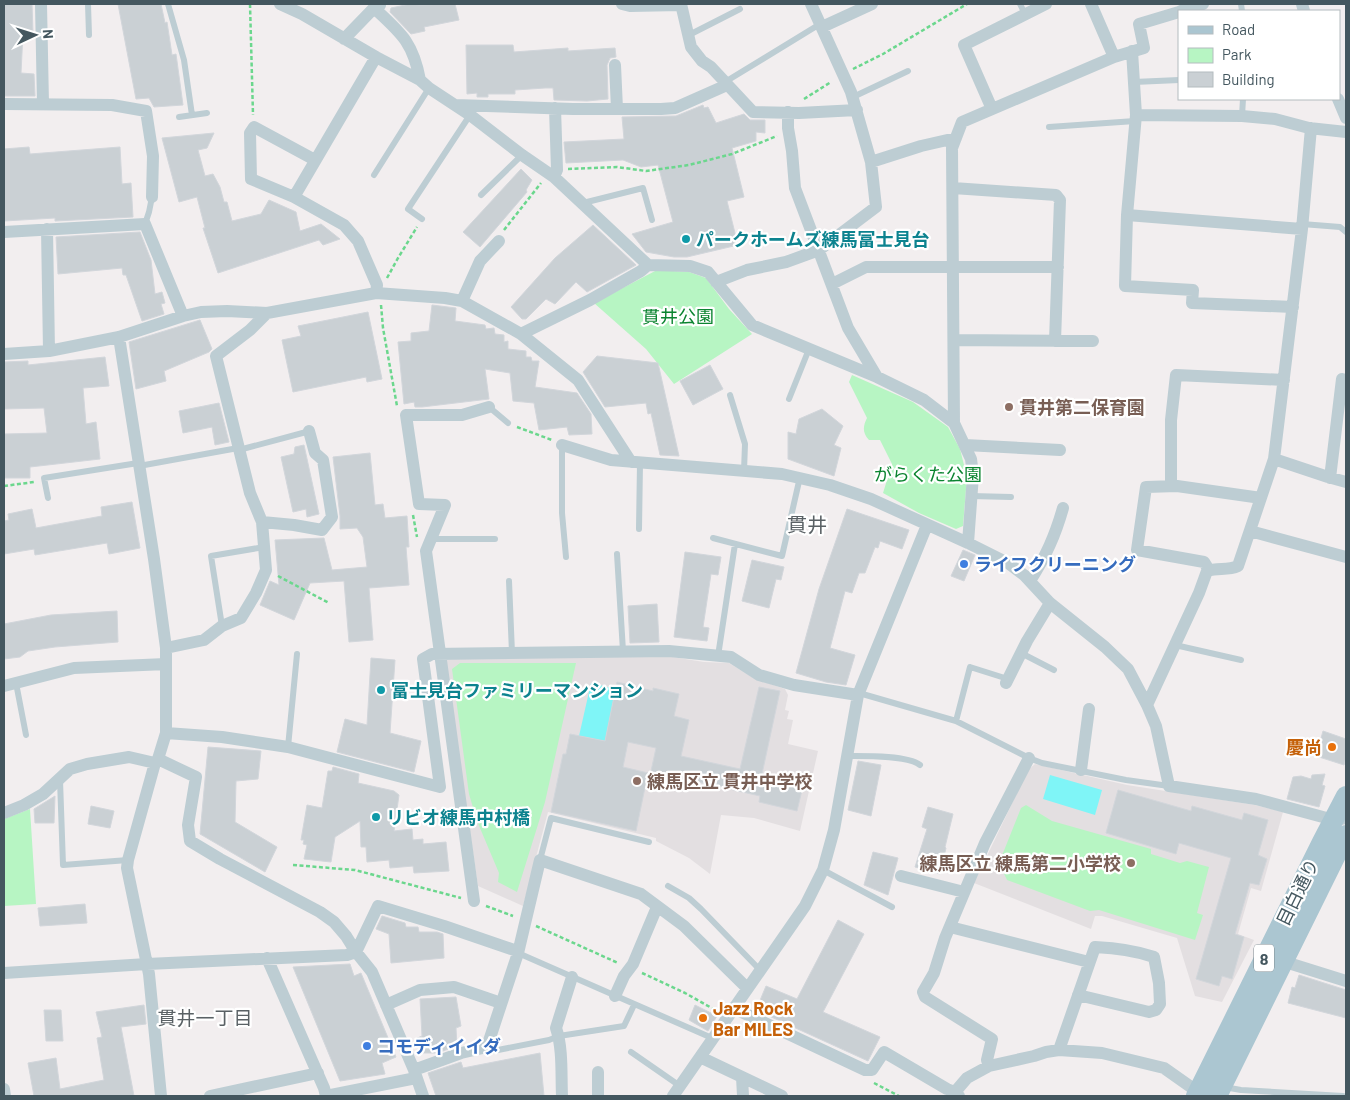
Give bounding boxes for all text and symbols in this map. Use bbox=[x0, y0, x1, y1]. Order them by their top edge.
north arrow bbox=[10, 10, 60, 60]
legend bbox=[1178, 10, 1340, 100]
text: Road bbox=[1222, 20, 1255, 38]
text: N bbox=[40, 29, 57, 39]
text: Park bbox=[1222, 45, 1252, 63]
text: Building bbox=[1222, 70, 1275, 88]
place label: パークホームズ練馬富士見台 bbox=[696, 228, 929, 250]
marker: パークホームズ練馬富士見台 bbox=[680, 233, 692, 245]
park label: 貫井公園 bbox=[642, 305, 714, 327]
place label: 貫井第二保育園 bbox=[1019, 396, 1145, 418]
marker: 貫井第二保育園 bbox=[1003, 401, 1015, 413]
park label: がらくた公園 bbox=[874, 463, 982, 485]
district label: 貫井 bbox=[787, 512, 827, 536]
place label: ライフクリーニング bbox=[974, 553, 1136, 575]
marker: ライフクリーニング bbox=[958, 558, 970, 570]
place label: 富士見台ファミリーマンション bbox=[391, 679, 643, 701]
marker: 富士見台ファミリーマンション bbox=[375, 684, 387, 696]
place label: 慶尚 bbox=[1286, 736, 1322, 758]
marker: 慶尚 bbox=[1326, 741, 1338, 753]
place label: 練馬区立 貫井中学校 bbox=[647, 770, 813, 792]
marker: 練馬区立 貫井中学校 bbox=[631, 775, 643, 787]
place label: リビオ練馬中村橋 bbox=[386, 806, 530, 828]
marker: リビオ練馬中村橋 bbox=[370, 811, 382, 823]
place label: 練馬区立 練馬第二小学校 bbox=[919, 852, 1121, 874]
street label: 目白通り bbox=[1271, 855, 1323, 929]
marker: 練馬区立 練馬第二小学校 bbox=[1125, 857, 1137, 869]
road number: 8 bbox=[1254, 944, 1274, 971]
place label: Jazz Rock Bar MILES bbox=[713, 997, 794, 1040]
district label: 貫井一丁目 bbox=[157, 1006, 253, 1029]
marker: Jazz Rock Bar MILES bbox=[697, 1012, 709, 1024]
place label: コモディイイダ bbox=[377, 1035, 501, 1057]
marker: コモディイイダ bbox=[361, 1040, 373, 1052]

